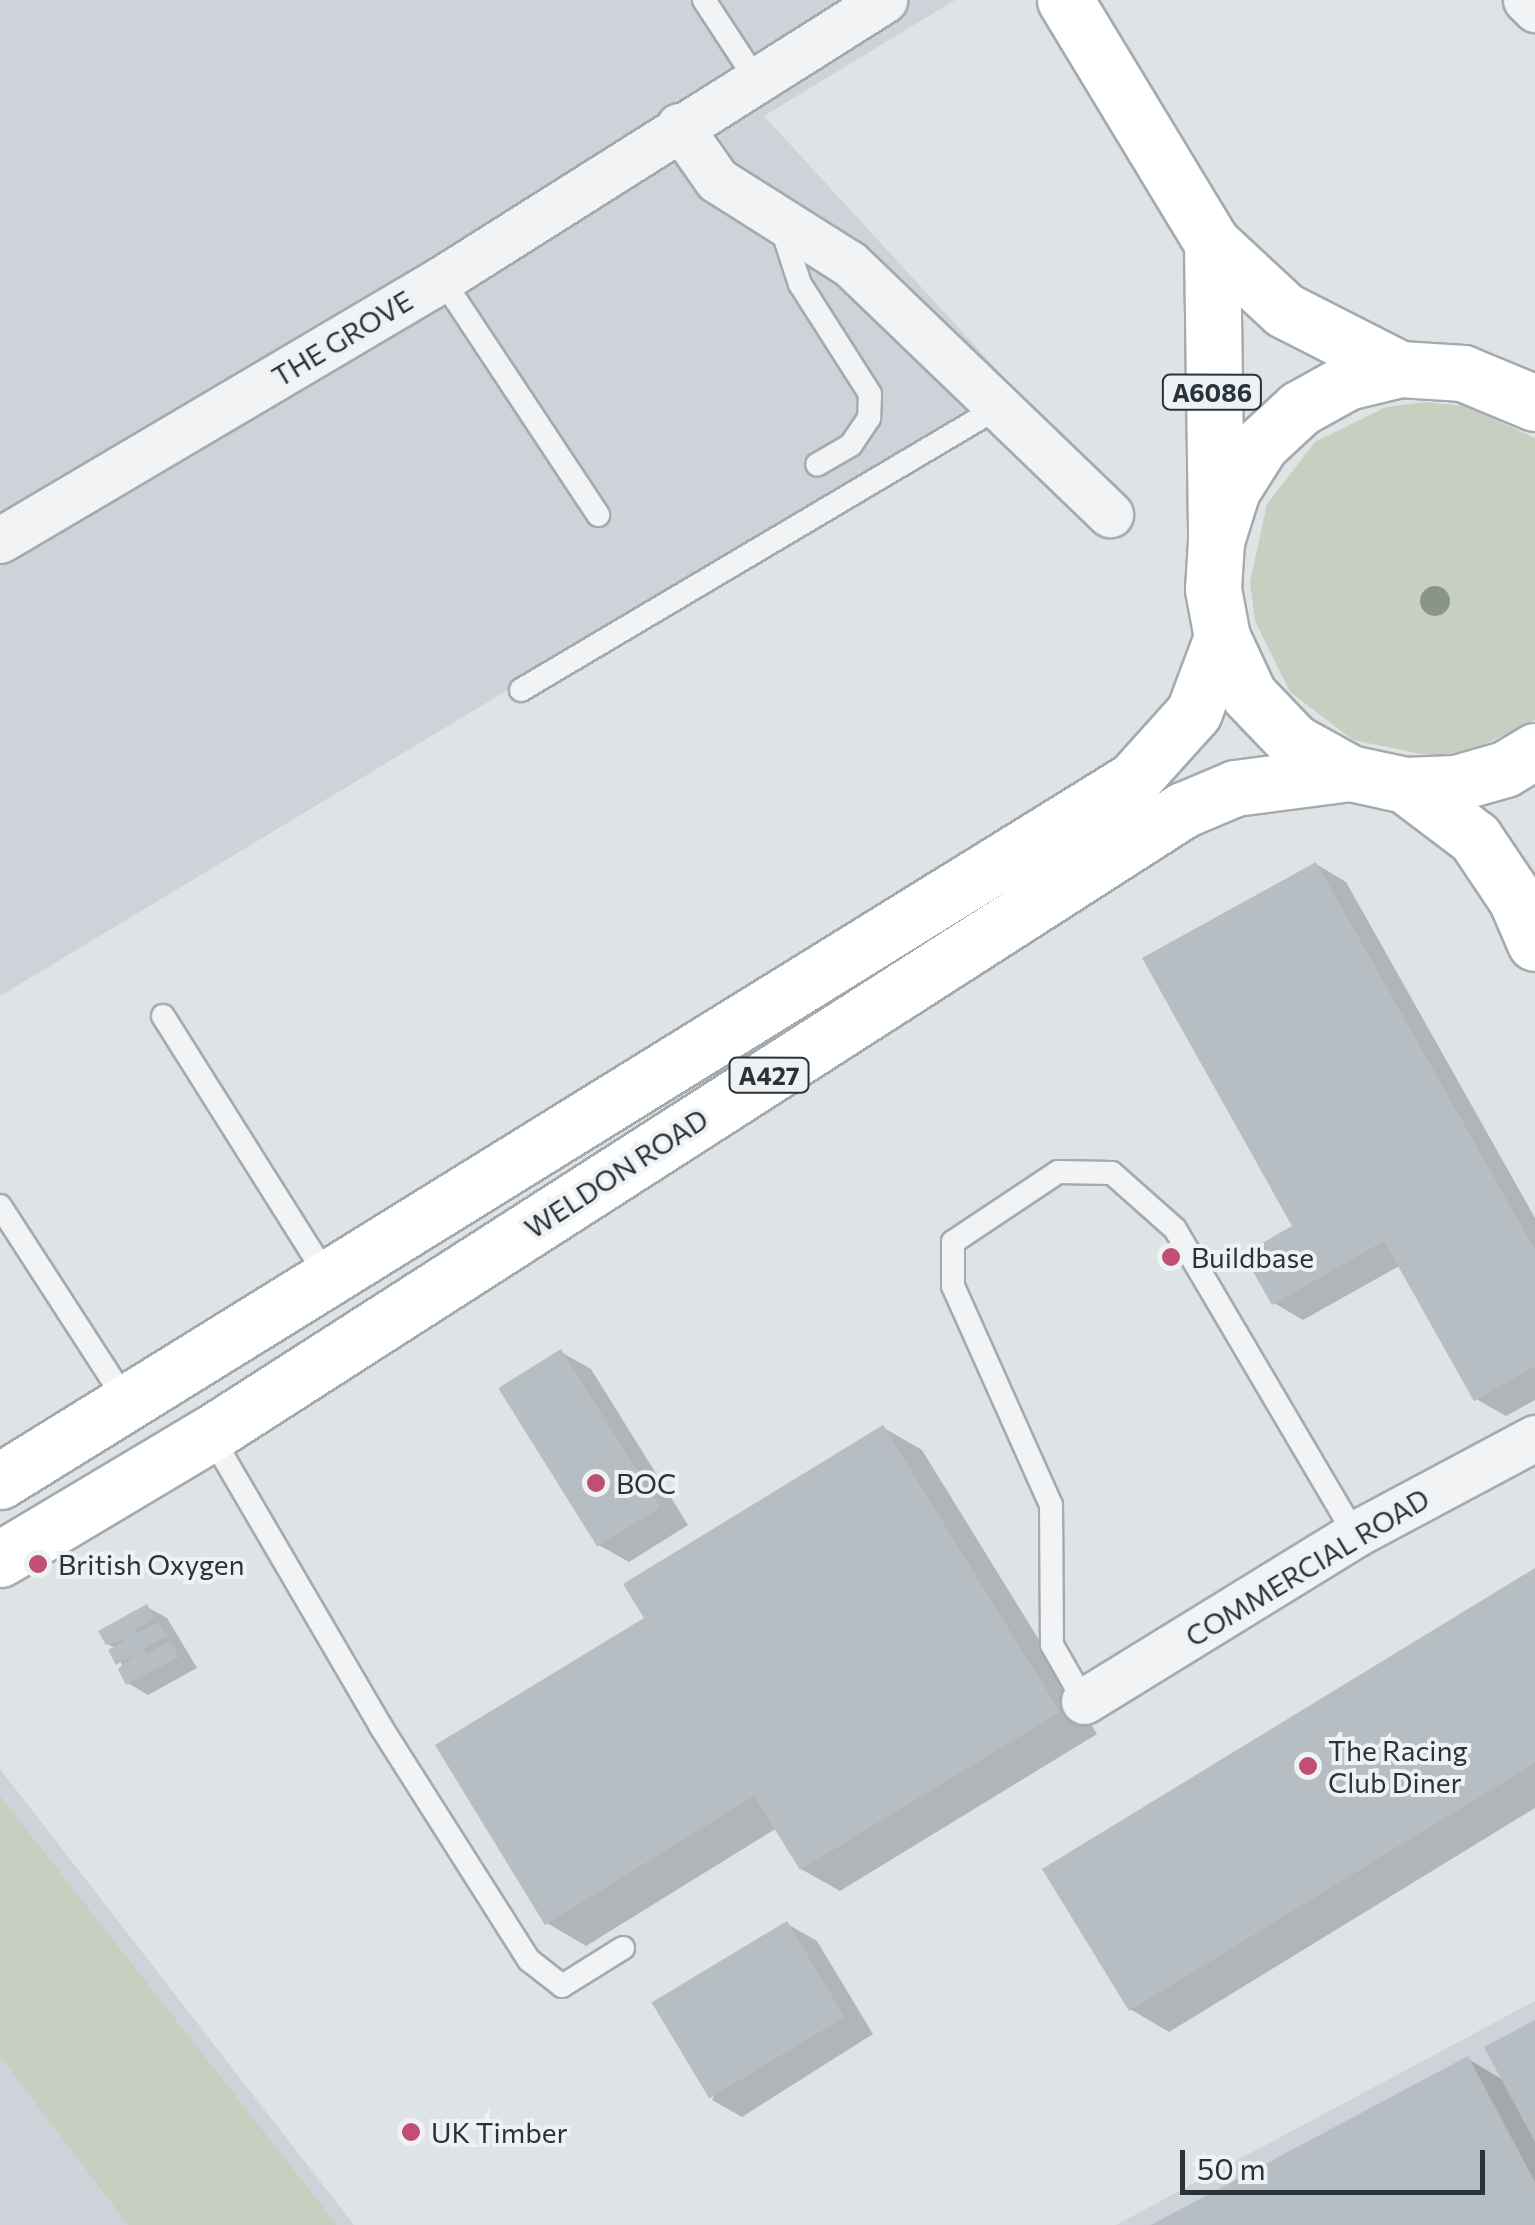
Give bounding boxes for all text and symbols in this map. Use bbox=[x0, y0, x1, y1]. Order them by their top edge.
street label: THE GROVE bbox=[266, 283, 418, 393]
road number: A6086 bbox=[1160, 372, 1264, 412]
road number: A427 bbox=[726, 1055, 812, 1095]
street label: WELDON ROAD bbox=[518, 1101, 714, 1245]
place label: Buildbase bbox=[1191, 1240, 1314, 1274]
marker: Buildbase bbox=[1160, 1246, 1182, 1268]
place label: BOC bbox=[616, 1466, 676, 1500]
marker: BOC bbox=[585, 1472, 607, 1494]
street label: COMMERCIAL ROAD bbox=[1179, 1481, 1435, 1653]
place label: British Oxygen bbox=[58, 1547, 245, 1581]
marker: British Oxygen bbox=[27, 1553, 49, 1575]
place label: The Racing Club Diner bbox=[1328, 1733, 1468, 1799]
marker: The Racing Club Diner bbox=[1297, 1755, 1319, 1777]
place label: UK Timber bbox=[431, 2115, 568, 2149]
marker: UK Timber bbox=[400, 2121, 422, 2143]
scale bar bbox=[1185, 2130, 1490, 2192]
text: 50 m bbox=[1197, 2149, 1266, 2186]

